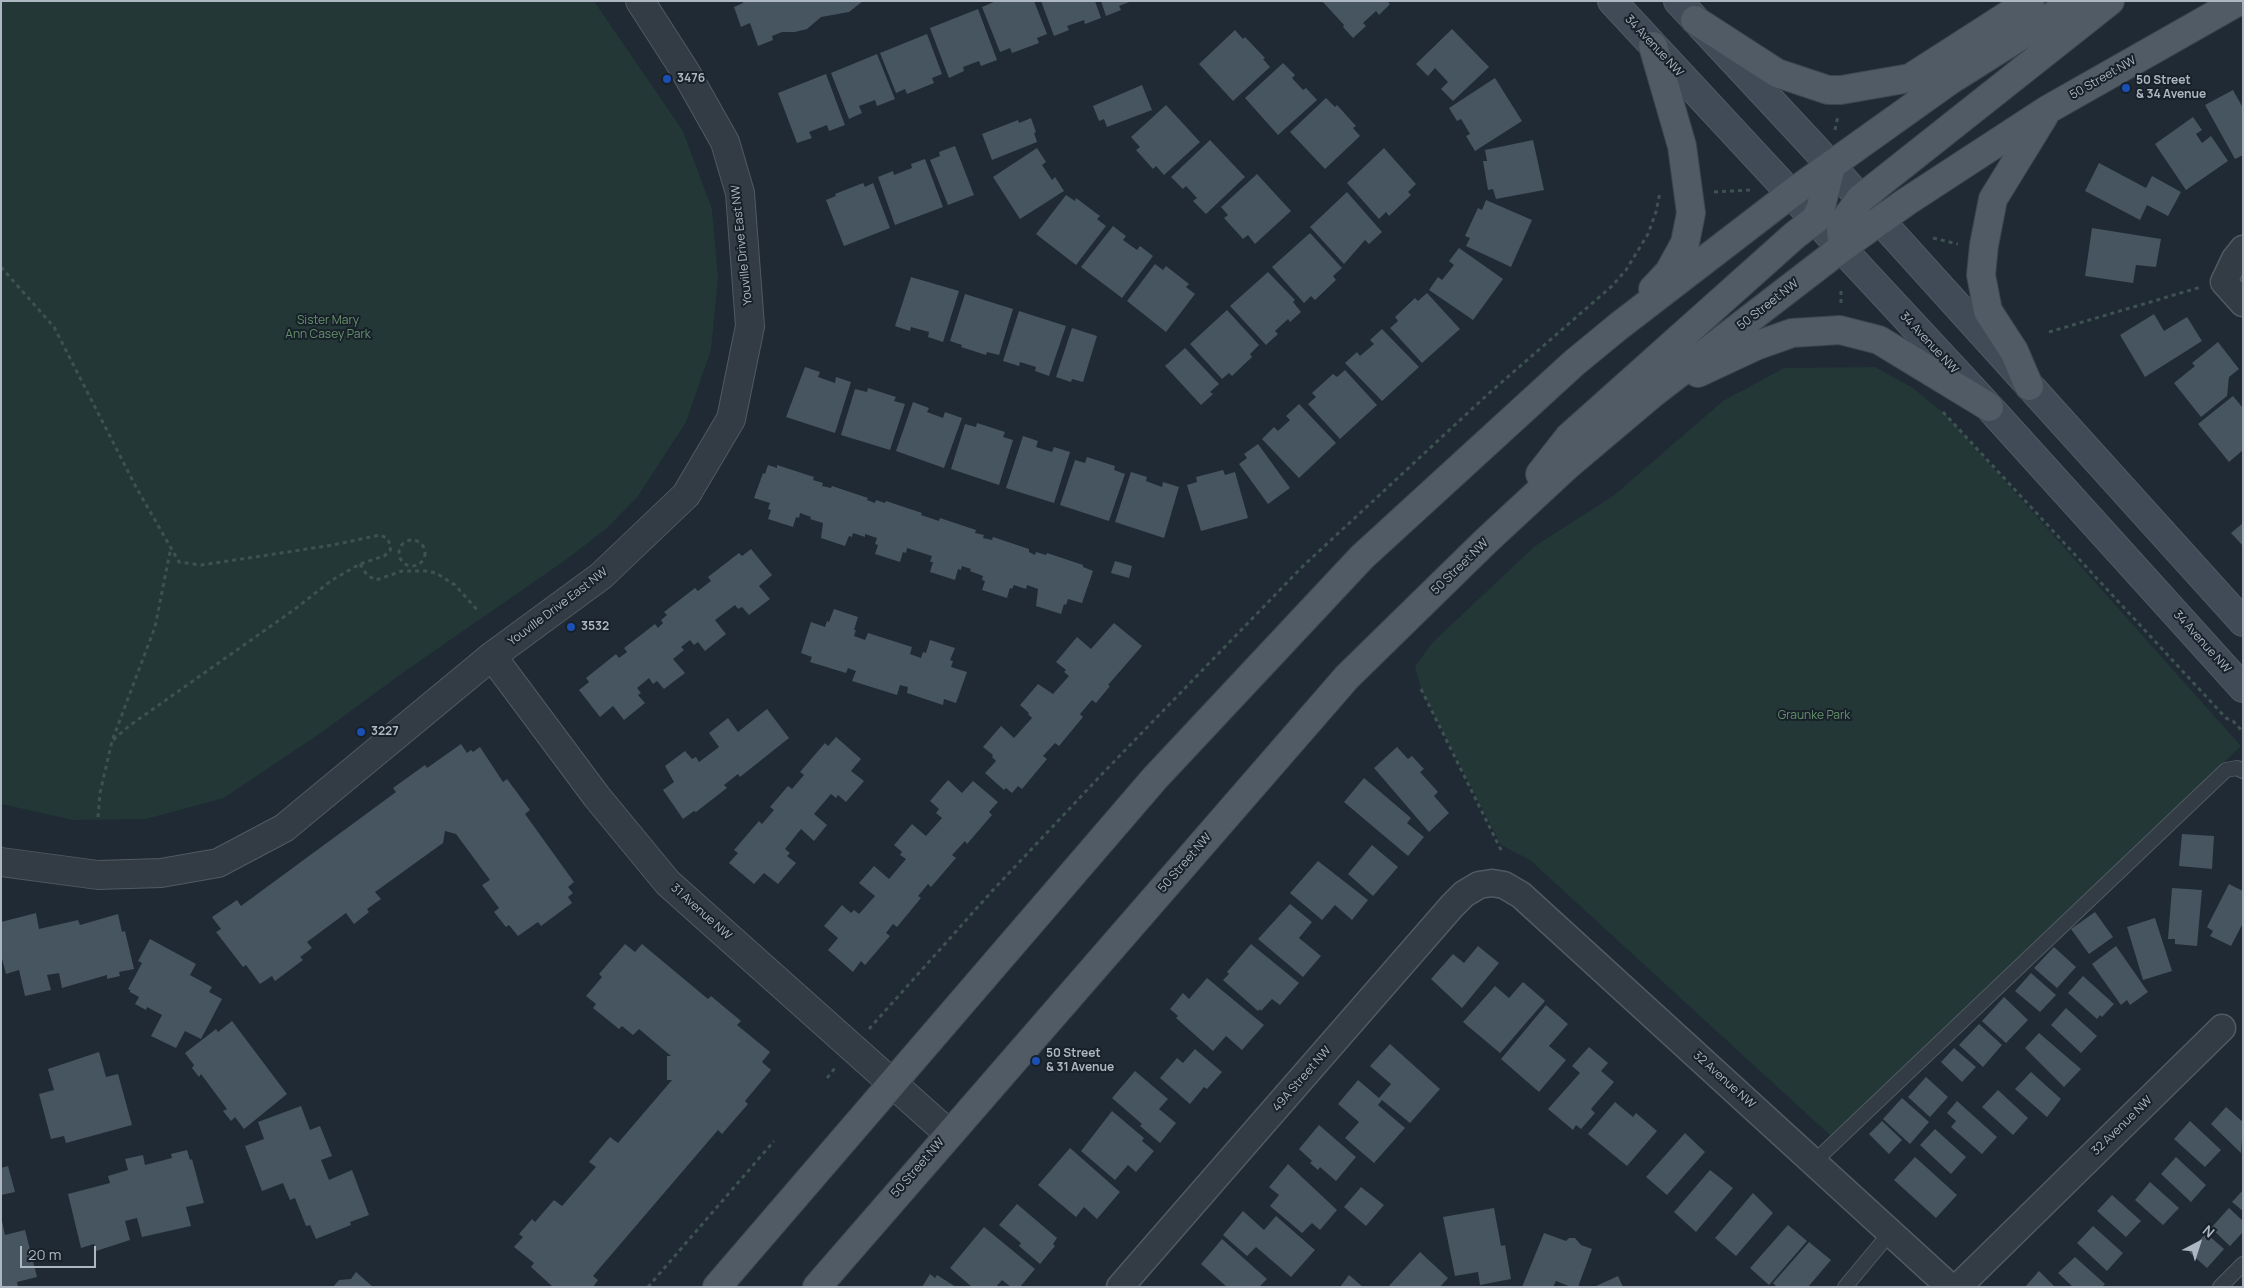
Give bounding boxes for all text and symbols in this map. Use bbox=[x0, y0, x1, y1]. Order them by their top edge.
street label: 34 Avenue NW bbox=[1622, 12, 1686, 80]
street label: 50 Street NW bbox=[2067, 53, 2139, 103]
place label: 3476 bbox=[677, 72, 705, 86]
marker: 3476 bbox=[661, 73, 673, 85]
place label: 50 Street & 34 Avenue bbox=[2136, 74, 2206, 102]
marker: 50 Street & 34 Avenue bbox=[2120, 82, 2132, 94]
street label: Youville Drive East NW bbox=[729, 184, 755, 306]
street label: 50 Street NW bbox=[1735, 277, 1801, 333]
street label: 34 Avenue NW bbox=[1897, 309, 1961, 377]
park label: Sister Mary Ann Casey Park bbox=[285, 314, 371, 342]
street label: 50 Street NW bbox=[1428, 536, 1492, 598]
street label: Youville Drive East NW bbox=[505, 565, 611, 649]
street label: 34 Avenue NW bbox=[2170, 608, 2234, 676]
place label: 3532 bbox=[581, 620, 609, 634]
marker: 3532 bbox=[565, 621, 577, 633]
park label: Graunke Park bbox=[1778, 709, 1850, 723]
place label: 3227 bbox=[371, 725, 399, 739]
marker: 3227 bbox=[355, 726, 367, 738]
street label: 50 Street NW bbox=[1155, 830, 1215, 896]
street label: 31 Avenue NW bbox=[668, 881, 734, 943]
street label: 49A Street NW bbox=[1270, 1044, 1334, 1114]
place label: 50 Street & 31 Avenue bbox=[1046, 1047, 1114, 1075]
street label: 32 Avenue NW bbox=[1690, 1048, 1758, 1112]
marker: 50 Street & 31 Avenue bbox=[1030, 1055, 1042, 1067]
street label: 32 Avenue NW bbox=[2089, 1093, 2155, 1159]
street label: 50 Street NW bbox=[888, 1135, 948, 1201]
north arrow bbox=[2174, 1218, 2224, 1268]
text: N bbox=[2199, 1221, 2219, 1242]
scale bar bbox=[22, 1236, 99, 1268]
text: 20 m bbox=[28, 1244, 61, 1265]

